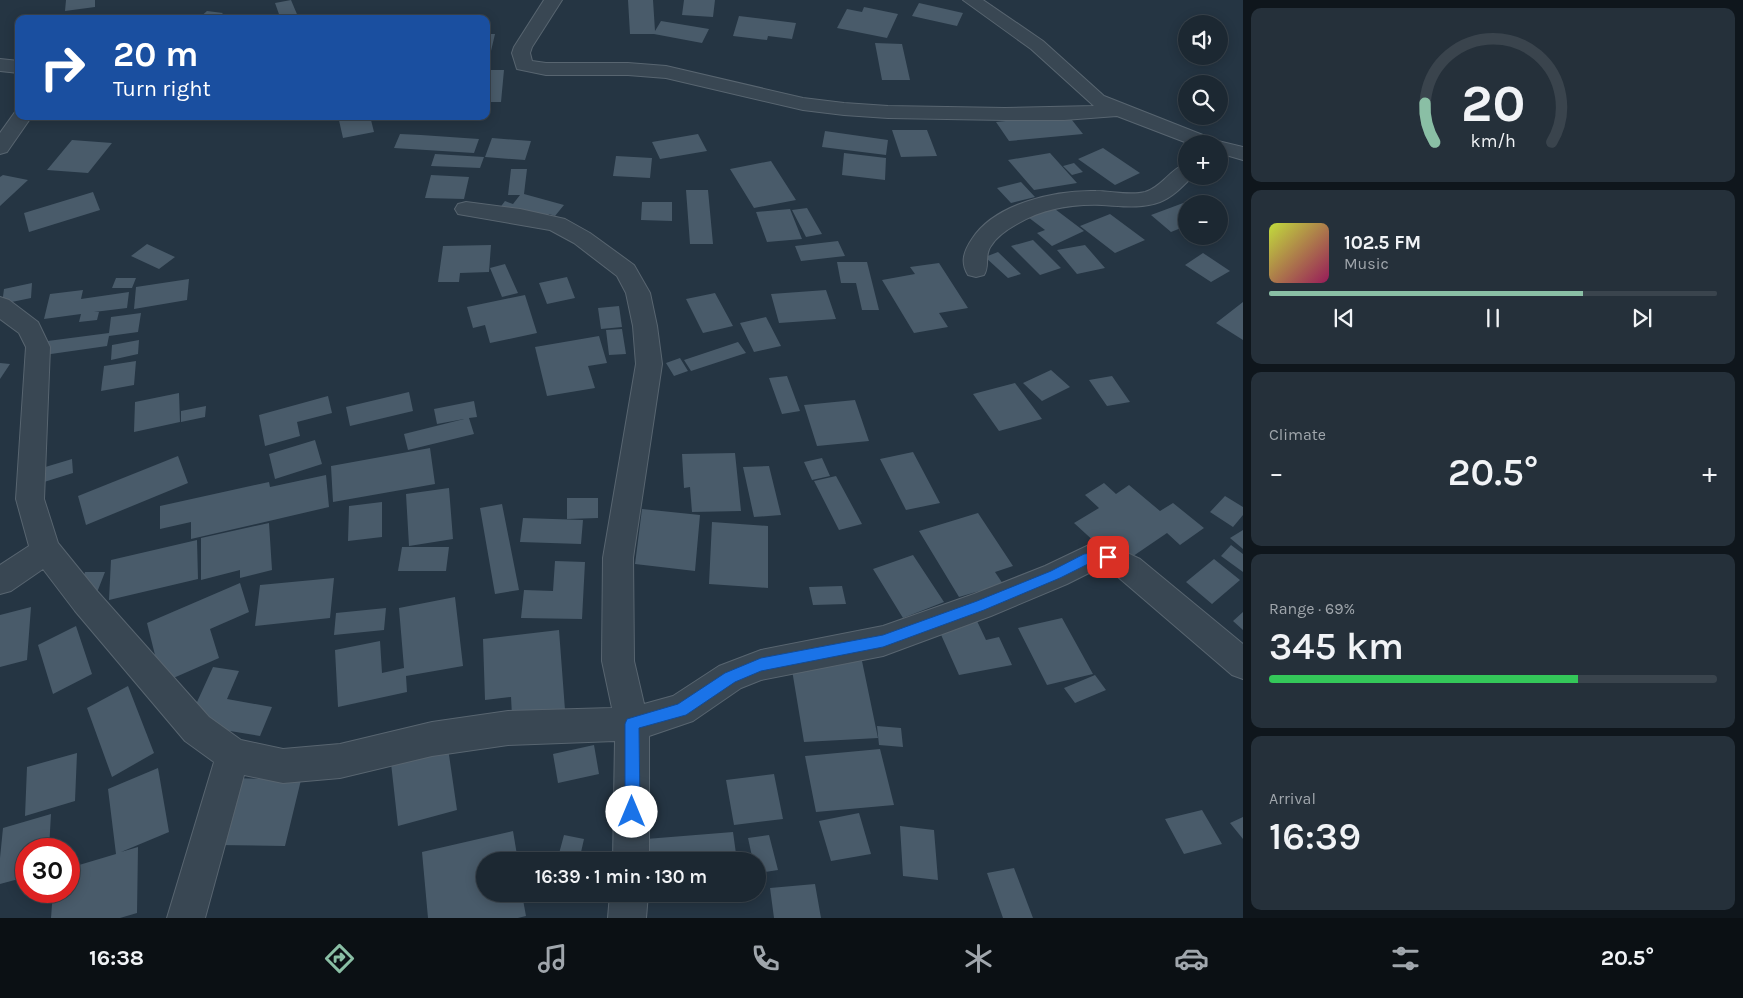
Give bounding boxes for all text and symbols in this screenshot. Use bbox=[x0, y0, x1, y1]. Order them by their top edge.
map controls bbox=[1178, 15, 1228, 245]
button: sound bbox=[1178, 15, 1228, 65]
text: 20 m bbox=[113, 34, 198, 75]
icon: right bbox=[30, 35, 95, 100]
text: 20 bbox=[1461, 73, 1525, 134]
button: search bbox=[1178, 75, 1228, 125]
text: Turn right bbox=[113, 76, 211, 102]
text: km/h bbox=[1470, 131, 1516, 152]
button: + bbox=[1178, 135, 1228, 185]
button: − bbox=[1178, 195, 1228, 245]
text: 102.5 FM bbox=[1344, 232, 1421, 254]
text: Music bbox=[1344, 254, 1389, 273]
icon: previous bbox=[1330, 304, 1358, 332]
icon: pause bbox=[1479, 304, 1507, 332]
icon: next bbox=[1628, 304, 1656, 332]
text: Climate bbox=[1269, 425, 1326, 444]
text: 20.5° bbox=[1448, 450, 1538, 495]
text: − bbox=[1269, 456, 1284, 489]
text: + bbox=[1702, 456, 1717, 489]
pin bbox=[1087, 536, 1129, 578]
icon: arrive bbox=[1094, 543, 1122, 571]
text: Range · 69% bbox=[1269, 599, 1355, 618]
text: 345 km bbox=[1269, 624, 1404, 669]
position arrow bbox=[605, 785, 657, 837]
text: Arrival bbox=[1269, 789, 1316, 808]
text: 16:39 bbox=[1269, 814, 1361, 859]
speed limit sign: 30 bbox=[15, 838, 80, 903]
text: 16:39 · 1 min · 130 m bbox=[535, 866, 707, 888]
icon: directions bbox=[322, 941, 357, 976]
icon: music bbox=[535, 941, 570, 976]
icon: phone bbox=[748, 941, 783, 976]
icon: climate bbox=[961, 941, 996, 976]
icon: car bbox=[1174, 941, 1209, 976]
icon: filters bbox=[1388, 941, 1423, 976]
text: 16:38 bbox=[89, 945, 144, 971]
text: 20.5° bbox=[1601, 945, 1654, 971]

